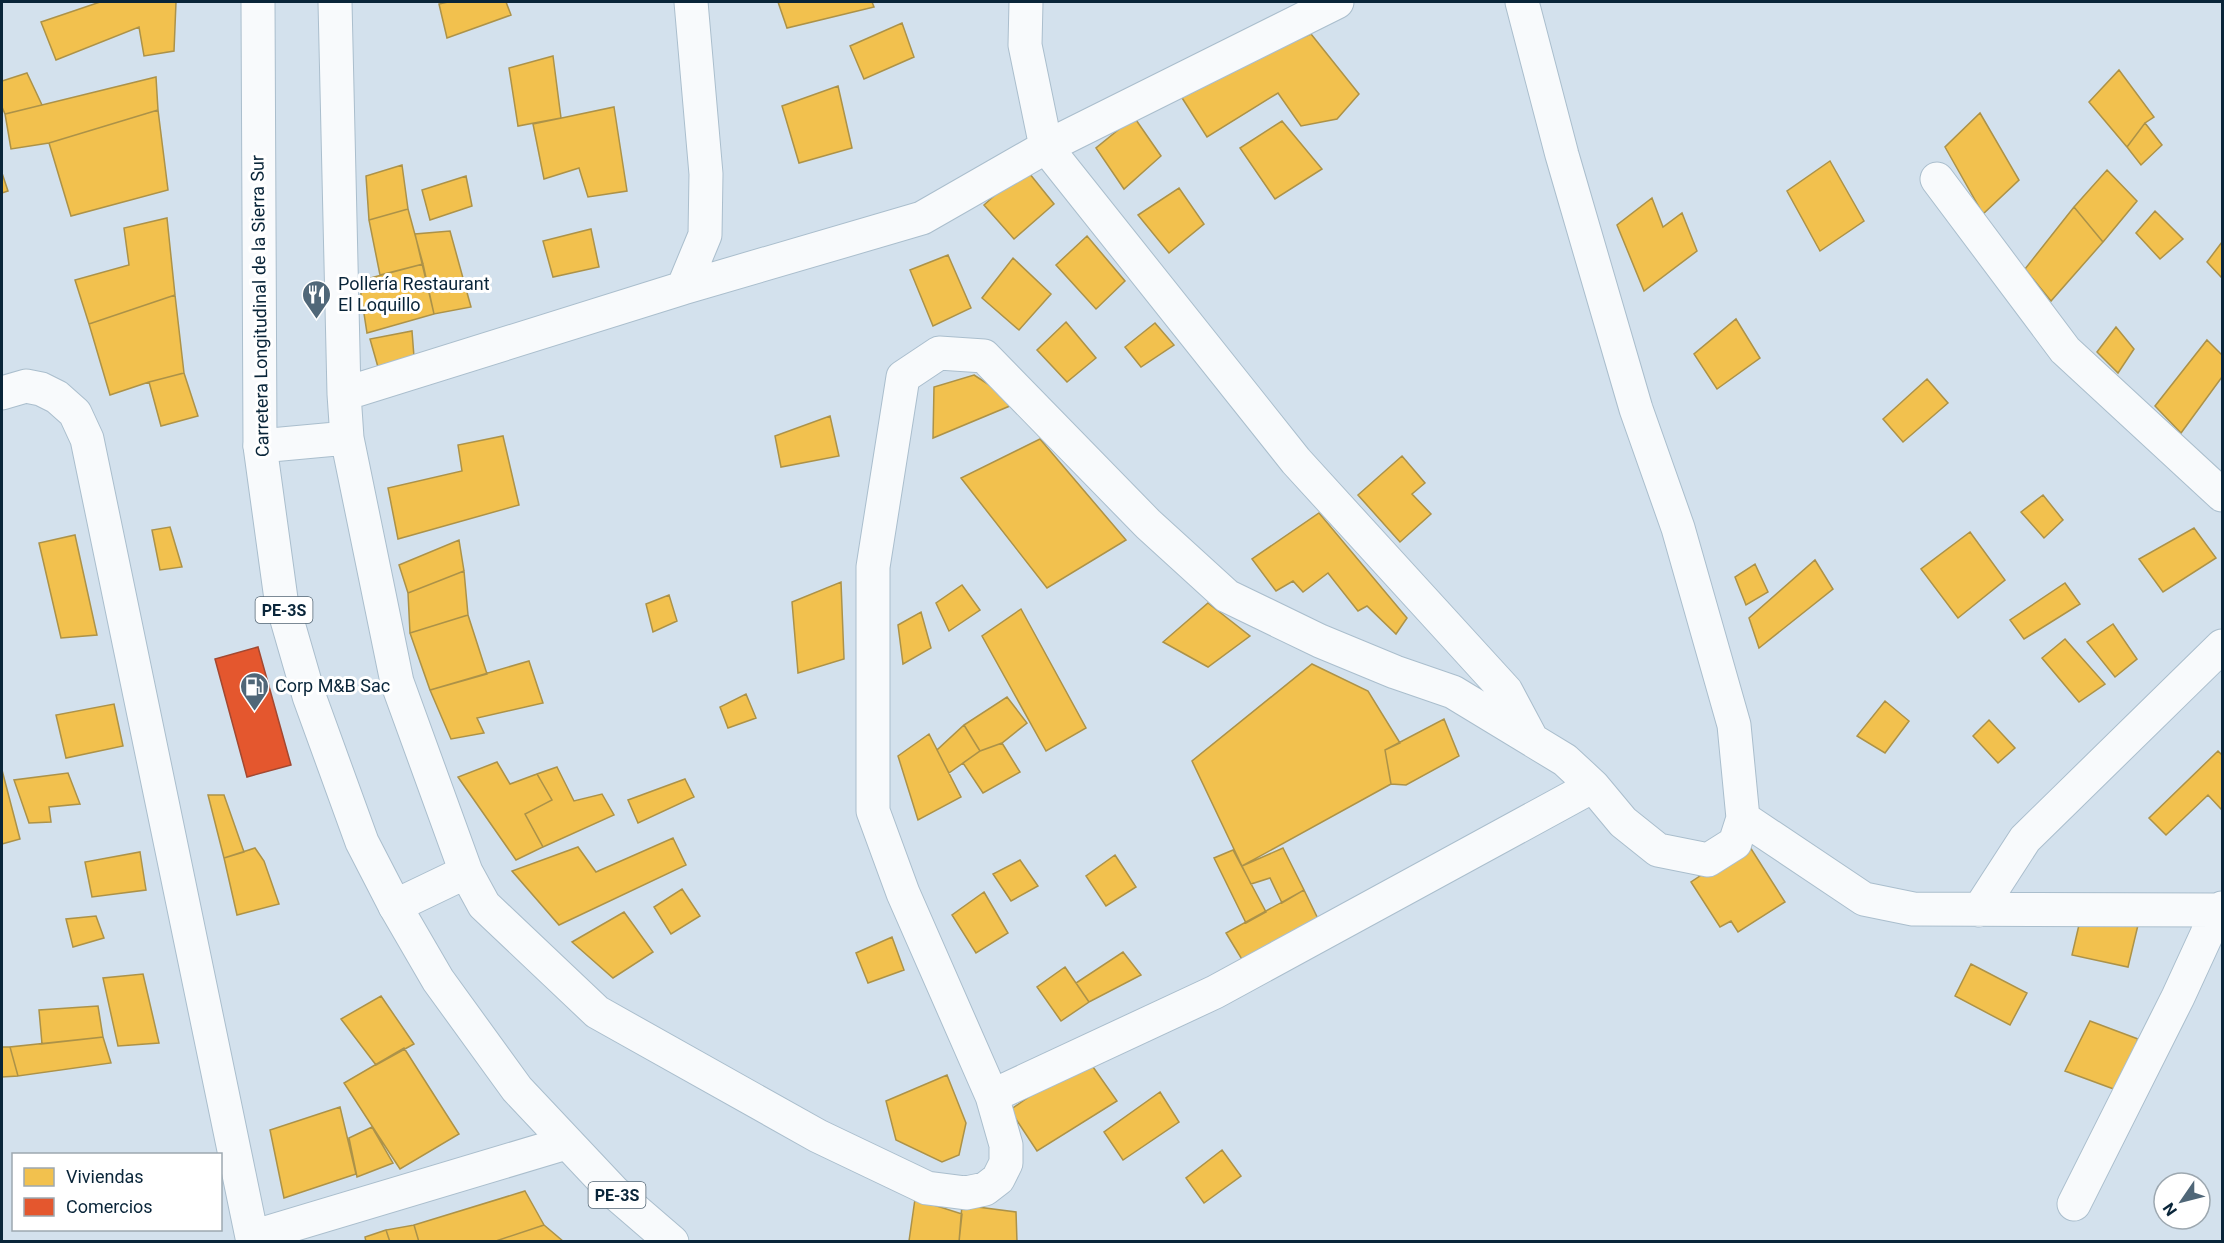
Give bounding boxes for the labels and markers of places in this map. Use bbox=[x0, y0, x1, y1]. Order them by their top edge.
place label: Pollería Restaurant El Loquillo bbox=[338, 273, 490, 315]
restaurant icon: Pollería Restaurant El Loquillo bbox=[301, 278, 333, 320]
fuel station icon: Corp M&B Sac bbox=[238, 670, 270, 712]
place label: Corp M&B Sac bbox=[275, 675, 390, 696]

